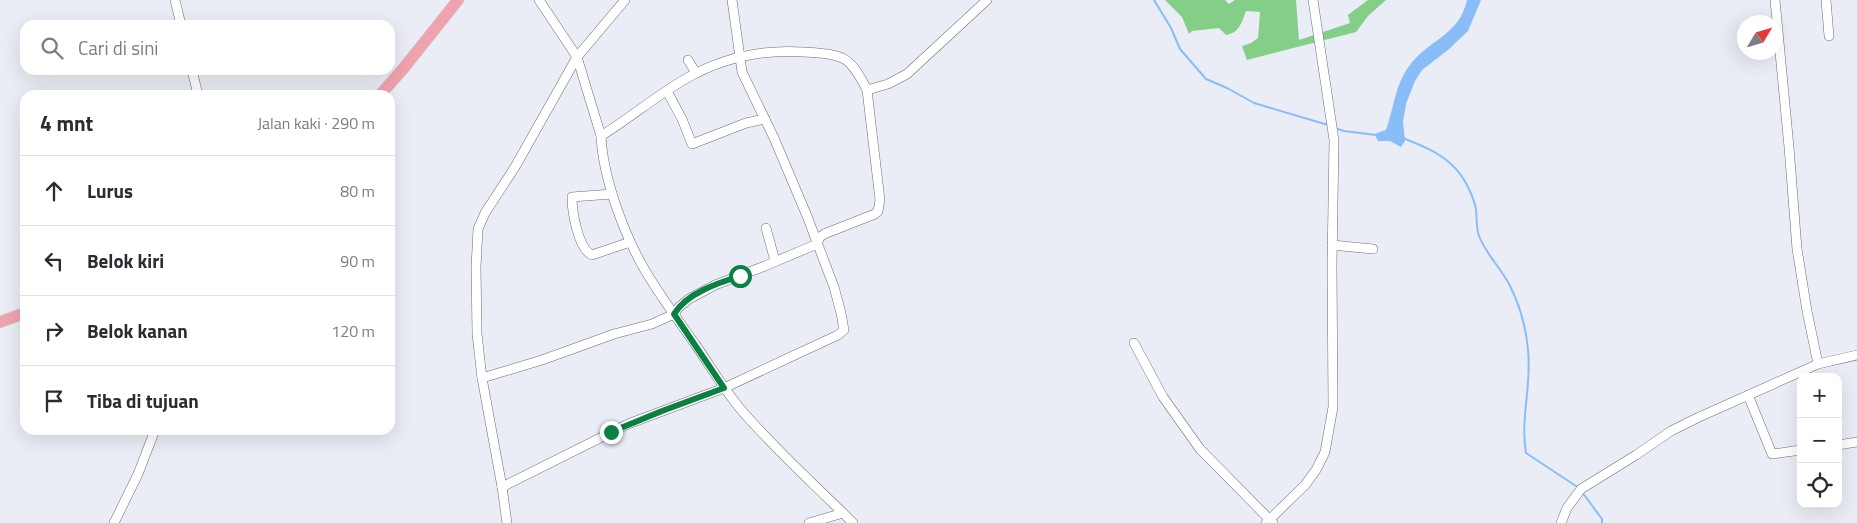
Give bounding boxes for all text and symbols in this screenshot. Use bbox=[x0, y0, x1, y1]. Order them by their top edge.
north arrow bbox=[1737, 15, 1782, 60]
search box bbox=[20, 20, 395, 75]
text: Cari di sini bbox=[78, 33, 159, 62]
icon: search bbox=[38, 34, 66, 62]
text: 4 mnt bbox=[40, 107, 93, 139]
text: Jalan kaki · 290 m bbox=[257, 111, 375, 135]
text: Lurus bbox=[87, 176, 133, 205]
icon: ahead bbox=[40, 177, 68, 205]
text: 80 m bbox=[340, 179, 375, 203]
text: Belok kiri bbox=[87, 246, 164, 275]
icon: left bbox=[40, 247, 68, 275]
text: 90 m bbox=[340, 249, 375, 273]
route start bbox=[729, 265, 752, 288]
text: Belok kanan bbox=[87, 316, 188, 345]
icon: right bbox=[40, 317, 68, 345]
text: 120 m bbox=[331, 319, 375, 343]
map controls bbox=[1797, 373, 1842, 508]
button: + bbox=[1797, 373, 1842, 418]
text: Tiba di tujuan bbox=[87, 386, 199, 415]
icon: arrive bbox=[40, 387, 68, 415]
button: − bbox=[1797, 418, 1842, 463]
route end bbox=[600, 421, 623, 444]
button: locate bbox=[1797, 463, 1842, 508]

